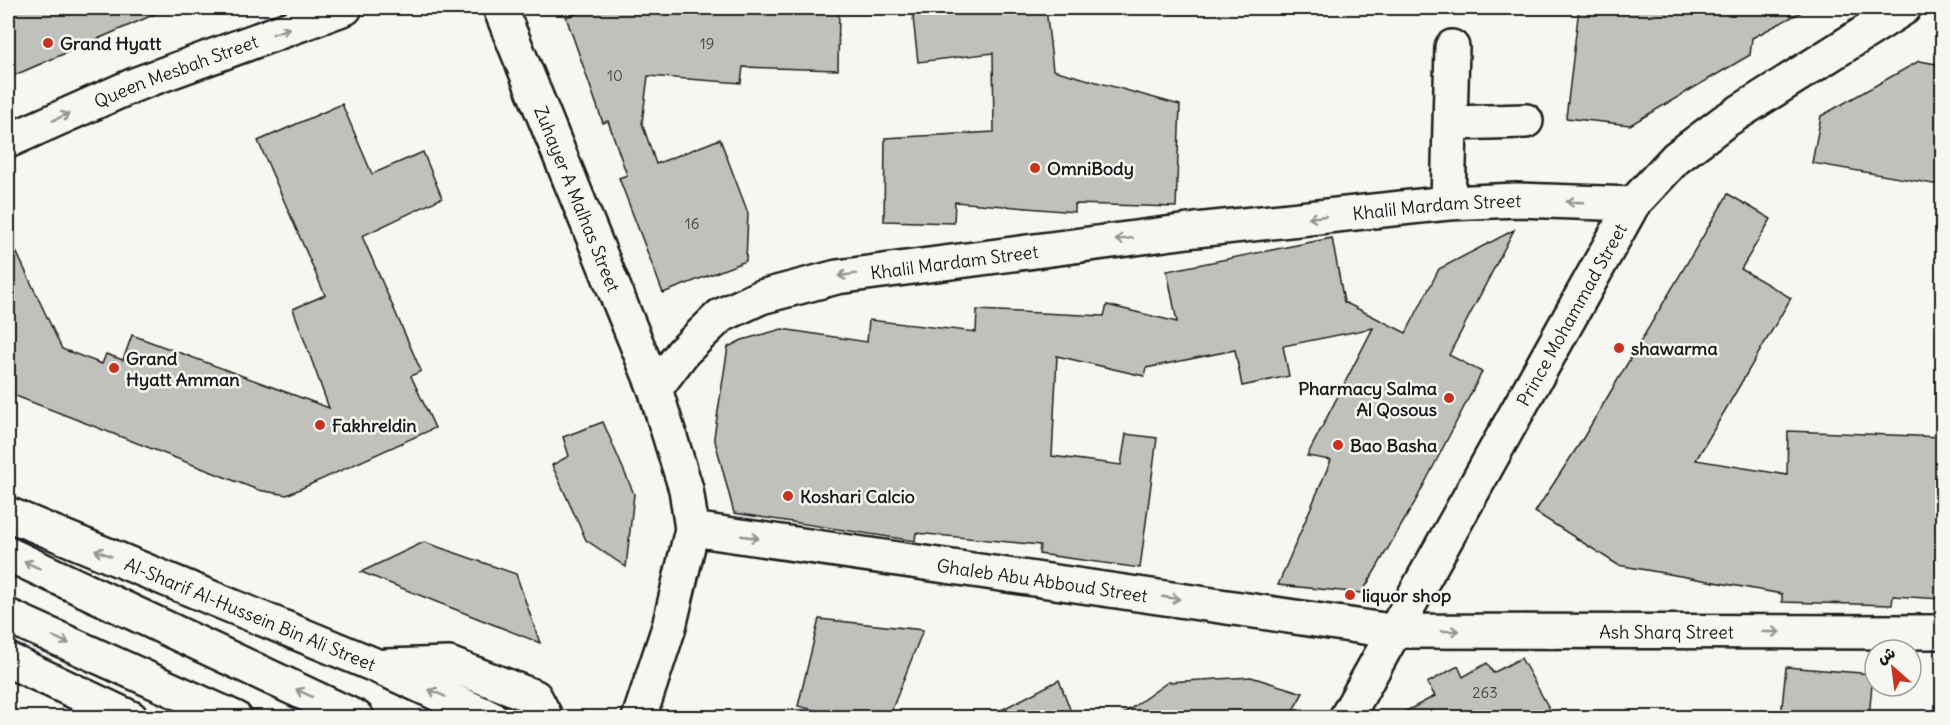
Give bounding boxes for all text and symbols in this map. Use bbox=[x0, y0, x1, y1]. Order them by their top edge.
one-way arrow bbox=[272, 25, 290, 36]
street label: Queen Mesbah Street bbox=[90, 29, 261, 113]
place label: Grand Hyatt bbox=[60, 32, 162, 55]
house number: 19 bbox=[700, 34, 714, 53]
marker: Grand Hyatt bbox=[41, 36, 55, 50]
house number: 10 bbox=[607, 66, 623, 85]
street label: Zuhayer A Malhas Street bbox=[530, 103, 626, 295]
one-way arrow bbox=[52, 111, 70, 122]
place label: OmniBody bbox=[1047, 157, 1134, 180]
marker: OmniBody bbox=[1028, 161, 1042, 175]
street label: Khalil Mardam Street bbox=[1351, 188, 1522, 225]
one-way arrow bbox=[1565, 197, 1585, 208]
one-way arrow bbox=[1308, 212, 1328, 223]
house number: 16 bbox=[685, 214, 699, 233]
street label: Prince Mohammad Street bbox=[1511, 219, 1631, 410]
one-way arrow bbox=[1114, 234, 1134, 245]
street label: Khalil Mardam Street bbox=[869, 239, 1040, 284]
one-way arrow bbox=[838, 270, 857, 281]
place label: shawarma bbox=[1631, 337, 1718, 360]
marker: shawarma bbox=[1612, 341, 1626, 355]
place label: Grand Hyatt Amman bbox=[126, 347, 240, 391]
marker: Grand Hyatt Amman bbox=[107, 361, 121, 375]
place label: Pharmacy Salma Al Qosous bbox=[1298, 377, 1437, 421]
marker: Pharmacy Salma Al Qosous bbox=[1442, 391, 1456, 405]
place label: Fakhreldin bbox=[332, 414, 417, 437]
marker: Fakhreldin bbox=[313, 418, 327, 432]
place label: Bao Basha bbox=[1350, 434, 1437, 457]
marker: Bao Basha bbox=[1331, 438, 1345, 452]
place label: Koshari Calcio bbox=[800, 485, 915, 508]
marker: Koshari Calcio bbox=[781, 489, 795, 503]
one-way arrow bbox=[739, 532, 759, 543]
one-way arrow bbox=[94, 547, 112, 558]
street label: Al-Sharif Al-Hussein Bin Ali Street bbox=[121, 552, 379, 676]
street label: Ghaleb Abu Abboud Street bbox=[935, 553, 1149, 607]
one-way arrow bbox=[24, 559, 42, 571]
place label: liquor shop bbox=[1362, 584, 1451, 607]
marker: liquor shop bbox=[1343, 588, 1357, 602]
one-way arrow bbox=[1161, 592, 1181, 603]
street label: Ash Sharq Street bbox=[1599, 620, 1734, 643]
one-way arrow bbox=[1439, 625, 1459, 637]
one-way arrow bbox=[1760, 627, 1780, 638]
one-way arrow bbox=[51, 634, 69, 646]
north arrow bbox=[1863, 638, 1923, 698]
text: ش bbox=[1873, 642, 1898, 668]
house number: 263 bbox=[1472, 683, 1498, 702]
one-way arrow bbox=[295, 687, 313, 698]
one-way arrow bbox=[429, 687, 447, 699]

